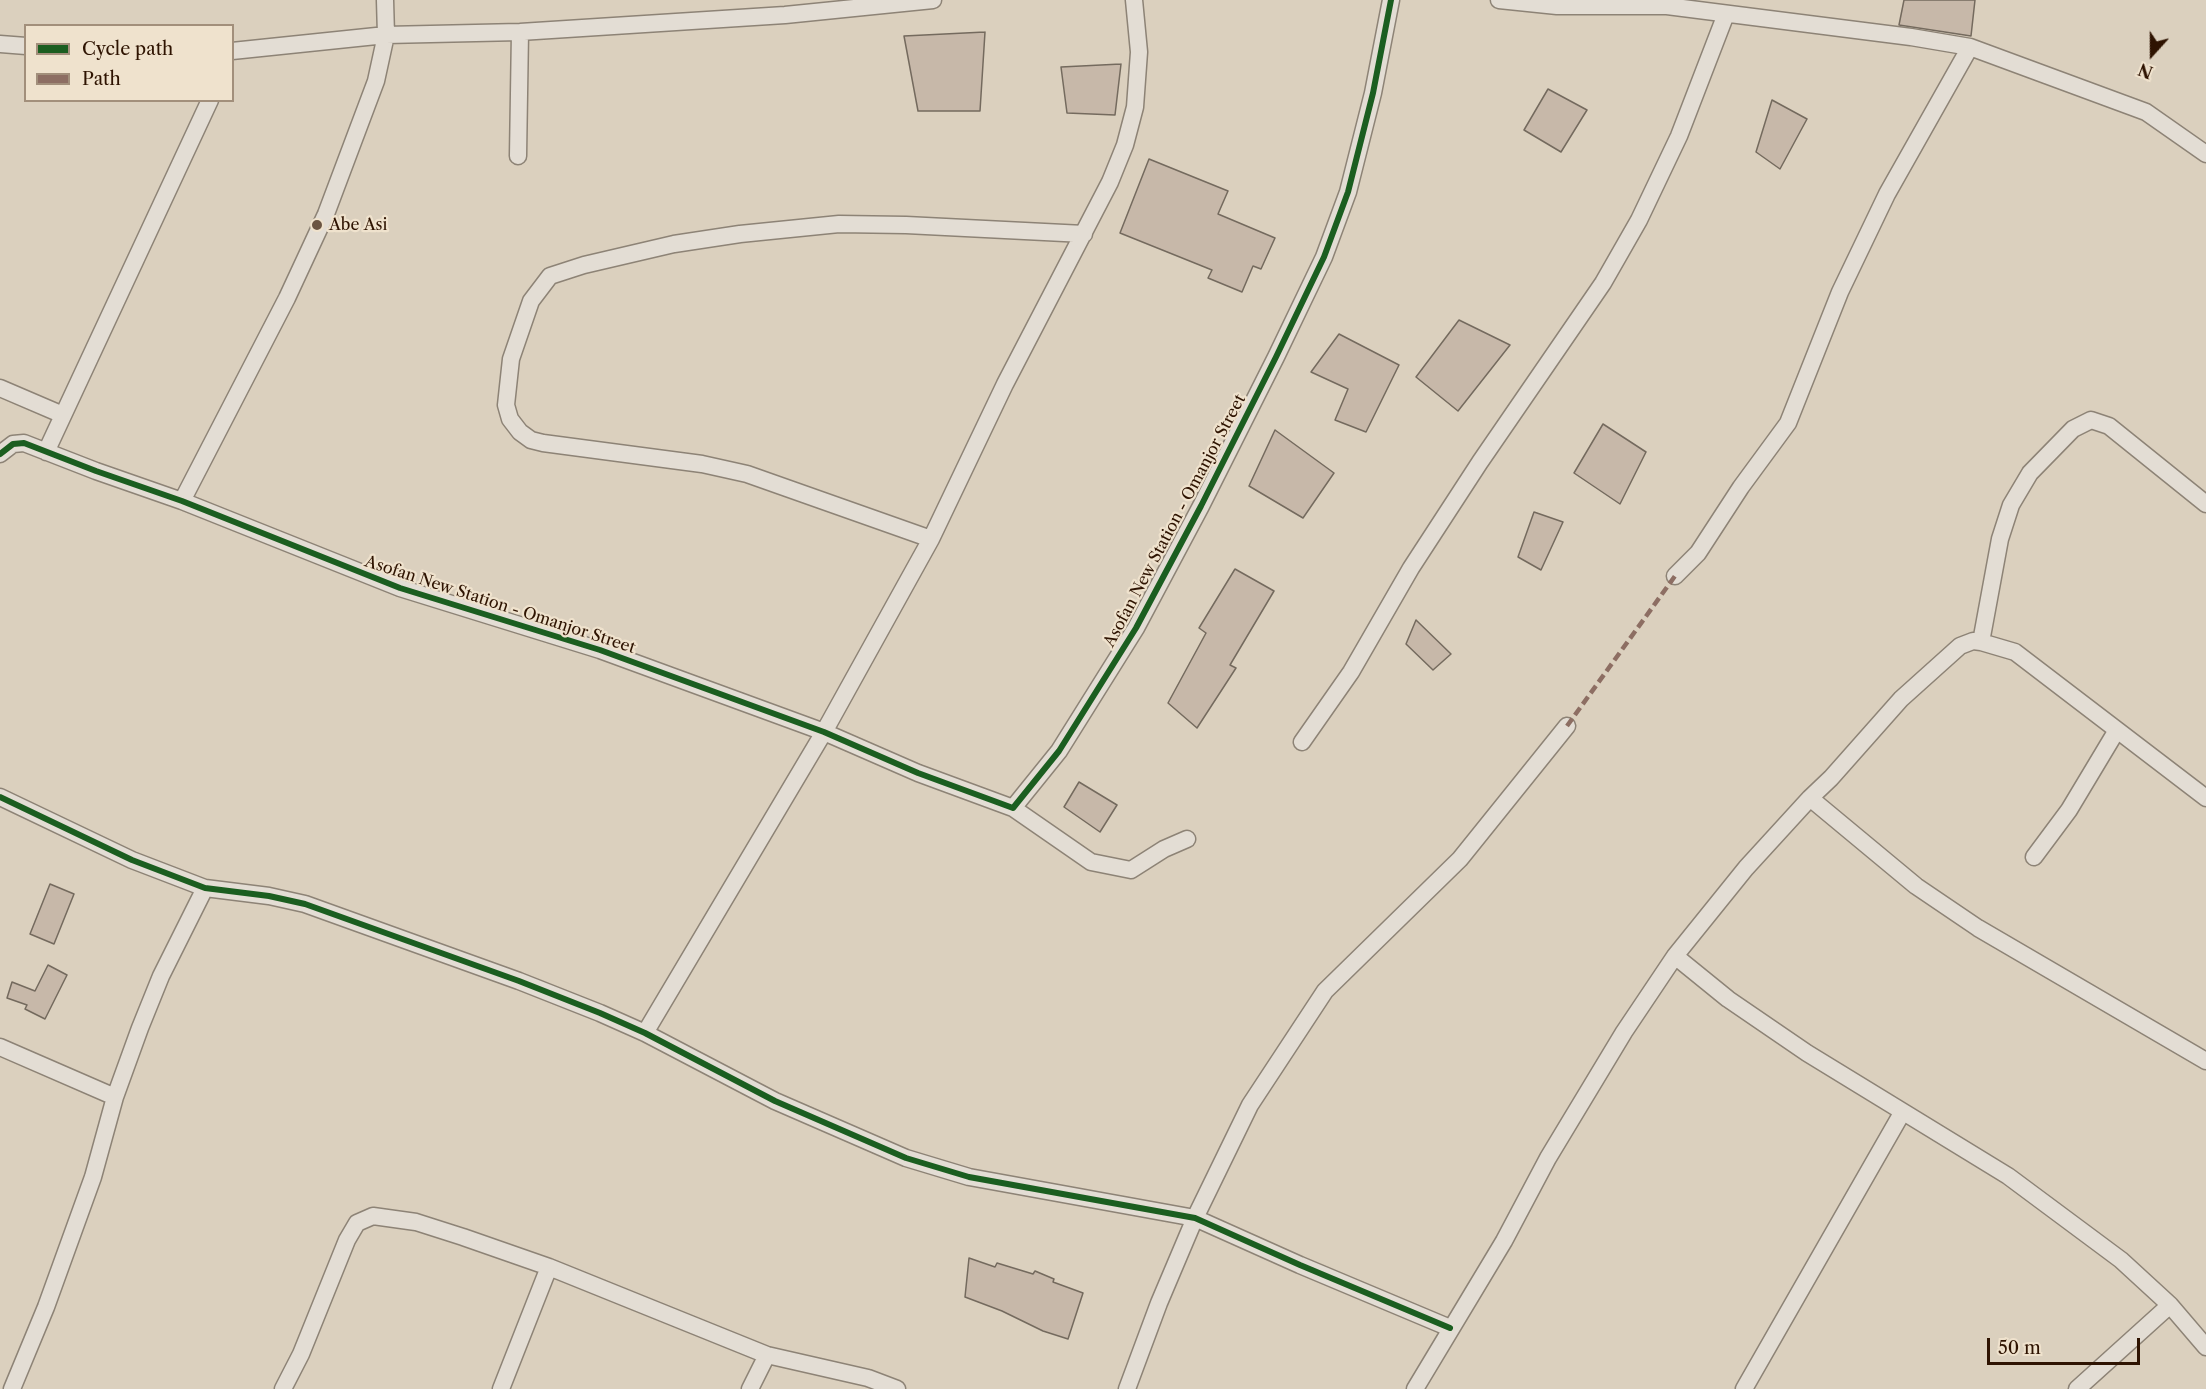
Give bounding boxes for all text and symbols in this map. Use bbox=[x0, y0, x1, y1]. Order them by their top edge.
legend bbox=[24, 24, 234, 102]
north arrow bbox=[2122, 24, 2182, 84]
text: Cycle path bbox=[82, 38, 173, 60]
text: N bbox=[2135, 59, 2156, 83]
text: Path bbox=[82, 68, 121, 90]
place label: Abe Asi bbox=[329, 215, 387, 235]
marker: Abe Asi bbox=[310, 218, 324, 232]
street label: Asofan New Station - Omanjor Street bbox=[1100, 391, 1250, 651]
street label: Asofan New Station - Omanjor Street bbox=[362, 552, 638, 658]
scale bar bbox=[1990, 1326, 2143, 1364]
text: 50 m bbox=[1998, 1337, 2041, 1359]

